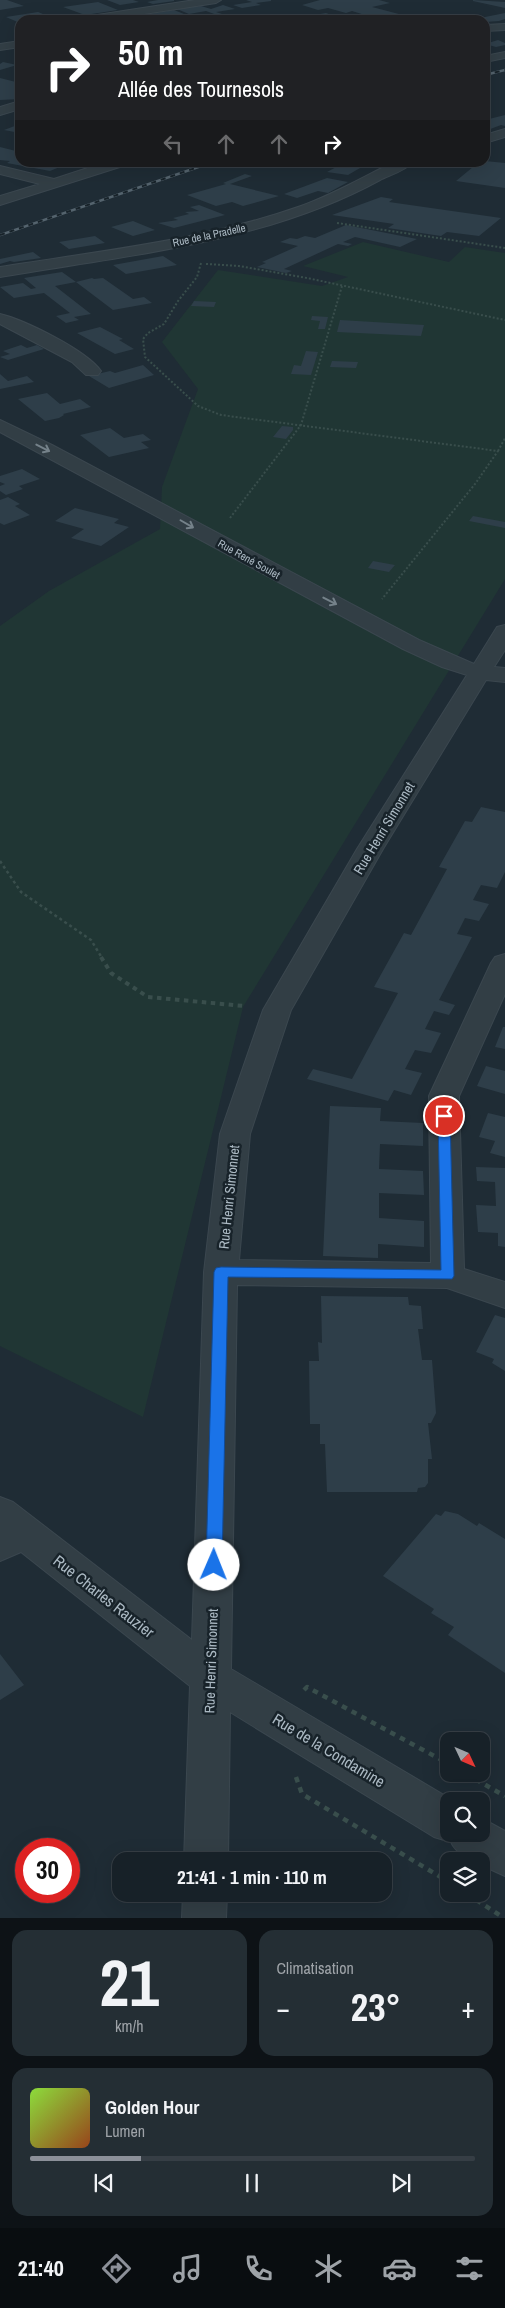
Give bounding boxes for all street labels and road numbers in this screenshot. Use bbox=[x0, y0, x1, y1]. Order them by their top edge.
street label: Rue de la Pradelle bbox=[171, 220, 247, 250]
street label: Rue René Soulet bbox=[216, 536, 283, 582]
street label: Rue Henri Simonnet bbox=[349, 779, 419, 877]
street label: Rue Henri Simonnet bbox=[215, 1144, 243, 1250]
street label: Rue Charles Rauzier bbox=[49, 1550, 160, 1643]
street label: Rue Henri Simonnet bbox=[200, 1608, 222, 1714]
street label: Rue de la Condamine bbox=[269, 1708, 389, 1792]

